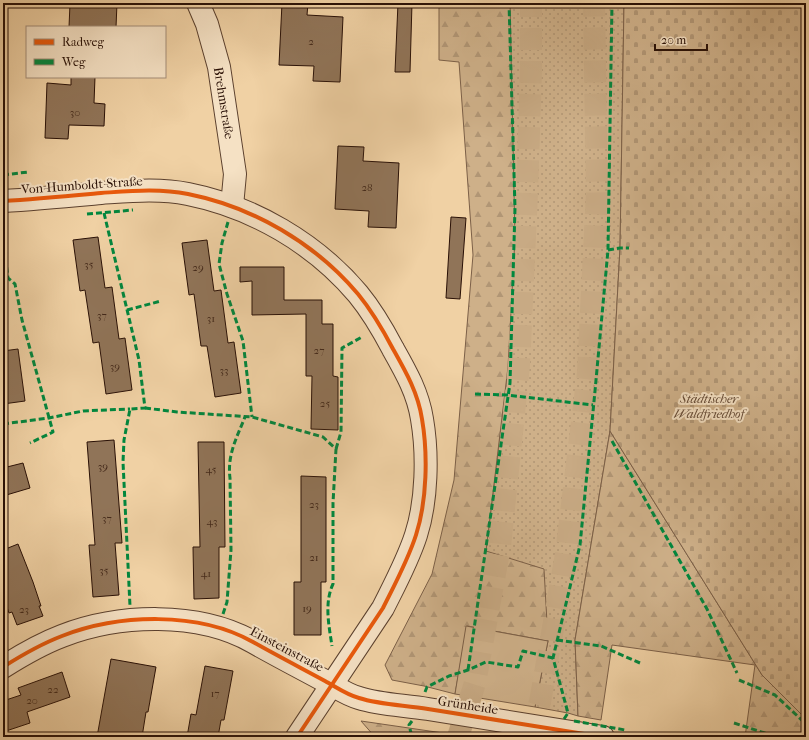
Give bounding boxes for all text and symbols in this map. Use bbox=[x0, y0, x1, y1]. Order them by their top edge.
legend bbox=[26, 26, 166, 78]
scale bar bbox=[655, 26, 707, 52]
text: 20 m bbox=[661, 33, 686, 47]
text: Radweg bbox=[62, 35, 105, 49]
house number: 2 bbox=[308, 35, 314, 48]
text: Weg bbox=[61, 55, 86, 69]
street label: Brehmstraße bbox=[211, 66, 237, 141]
house number: 30 bbox=[70, 106, 80, 119]
street label: Von-Humboldt-Straße bbox=[20, 173, 144, 197]
house number: 28 bbox=[361, 181, 373, 194]
house number: 35 bbox=[84, 258, 94, 271]
house number: 29 bbox=[192, 261, 204, 274]
house number: 37 bbox=[97, 309, 107, 322]
house number: 31 bbox=[207, 312, 215, 325]
house number: 27 bbox=[314, 344, 324, 357]
house number: 39 bbox=[110, 360, 120, 373]
house number: 33 bbox=[219, 364, 229, 377]
park label: Städtischer Waldfriedhof bbox=[674, 391, 747, 421]
house number: 25 bbox=[320, 397, 330, 410]
house number: 39 bbox=[98, 460, 108, 473]
house number: 45 bbox=[206, 463, 217, 476]
house number: 23 bbox=[309, 498, 319, 511]
house number: 37 bbox=[102, 512, 112, 525]
house number: 43 bbox=[206, 515, 218, 528]
house number: 21 bbox=[309, 551, 319, 564]
house number: 35 bbox=[99, 564, 109, 577]
house number: 41 bbox=[201, 567, 211, 580]
house number: 19 bbox=[302, 602, 312, 615]
house number: 23 bbox=[19, 603, 29, 616]
street label: Einsteinstraße bbox=[248, 623, 327, 675]
house number: 22 bbox=[47, 683, 59, 696]
house number: 17 bbox=[210, 687, 220, 700]
street label: Grünheide bbox=[437, 693, 500, 717]
house number: 20 bbox=[26, 694, 38, 707]

